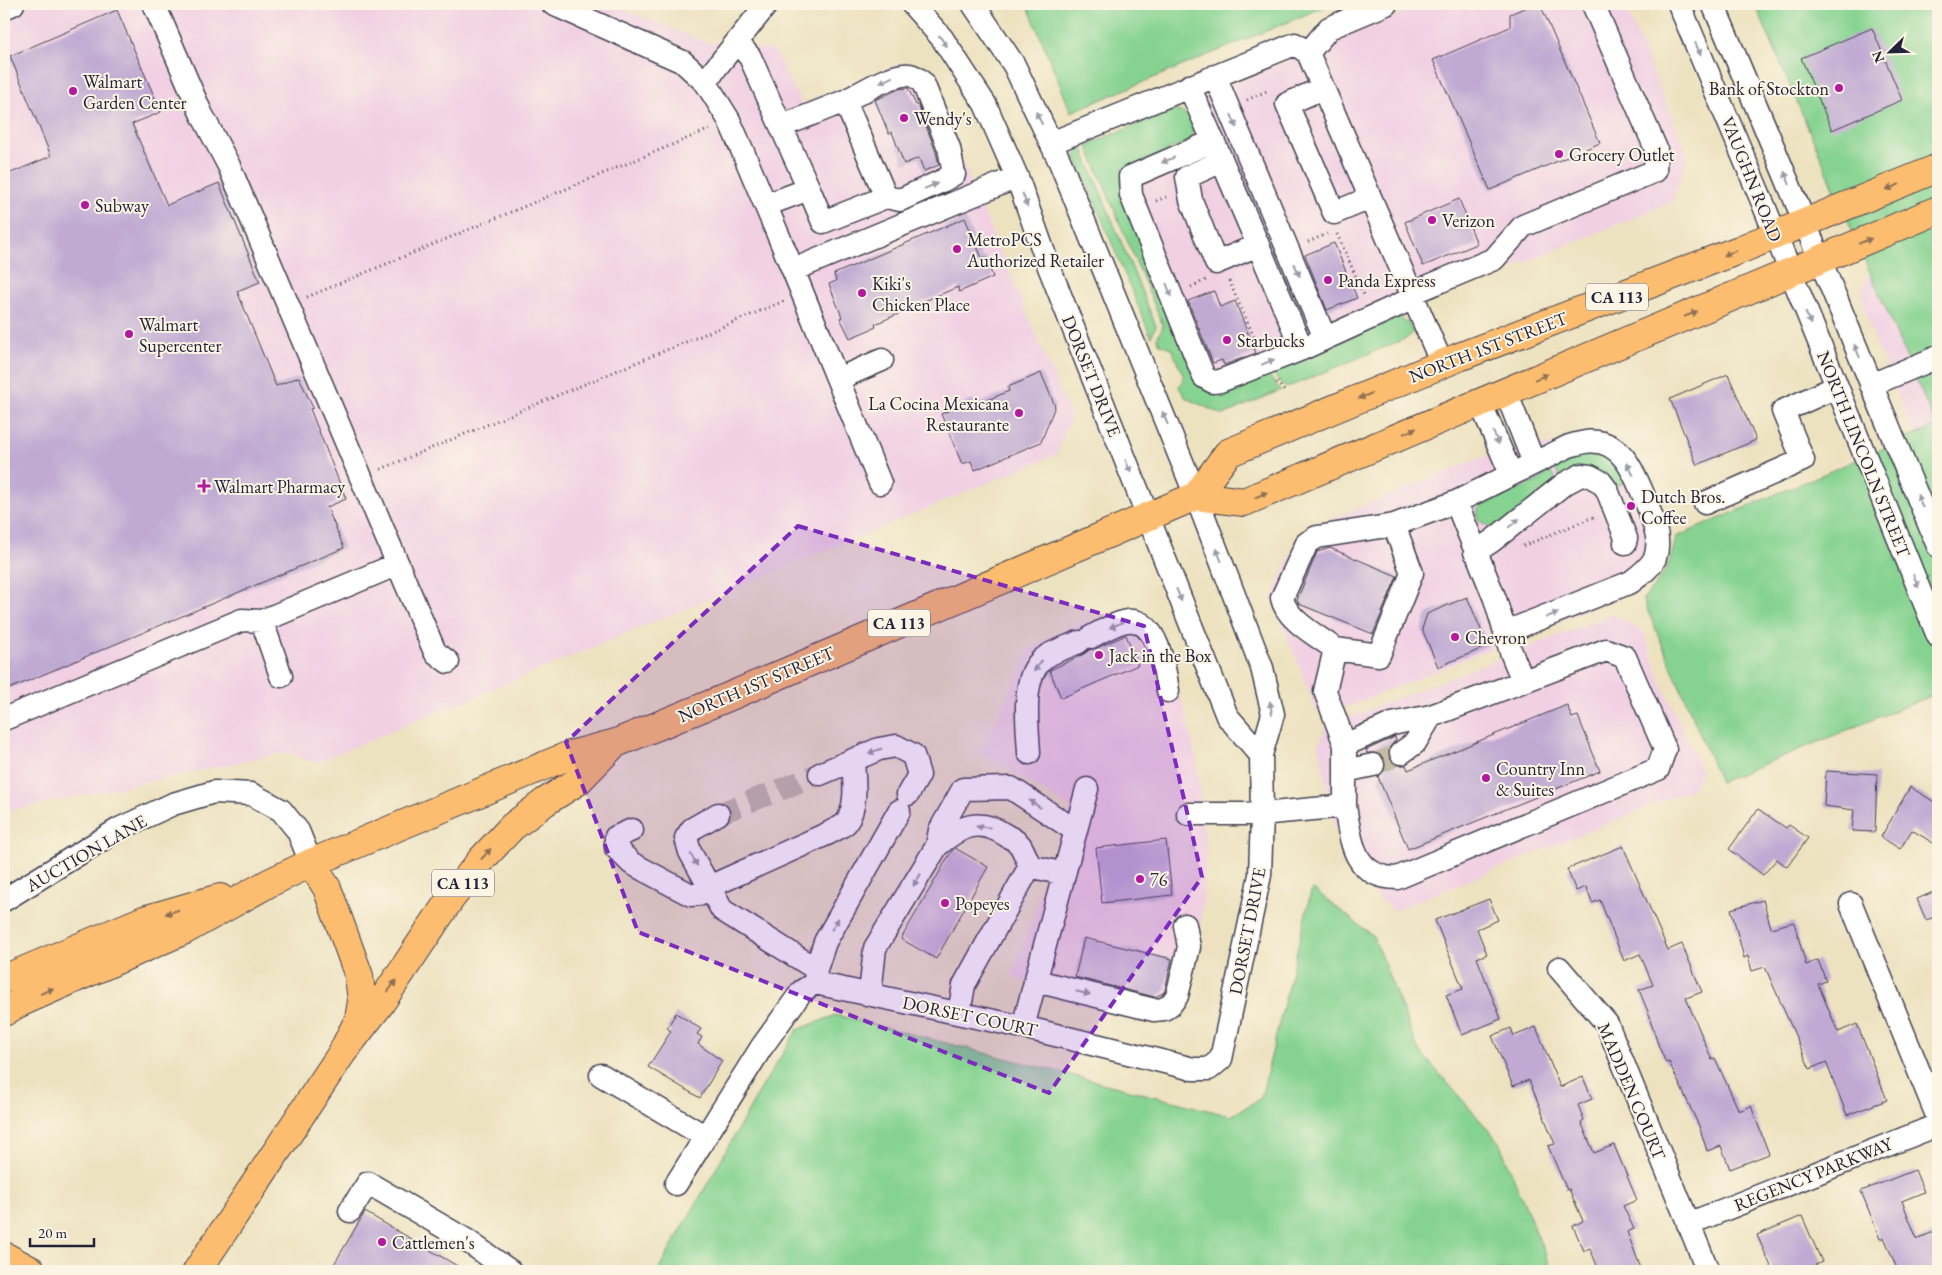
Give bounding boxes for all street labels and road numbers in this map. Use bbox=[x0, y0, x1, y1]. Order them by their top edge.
street label: VAUGHN ROAD bbox=[1716, 113, 1788, 245]
road number: CA 113 bbox=[1586, 284, 1648, 310]
street label: NORTH 1ST STREET bbox=[1406, 306, 1571, 388]
street label: DORSET DRIVE bbox=[1057, 312, 1127, 440]
street label: NORTH LINCOLN STREET bbox=[1812, 347, 1916, 561]
road number: CA 113 bbox=[868, 610, 930, 636]
street label: NORTH 1ST STREET bbox=[674, 640, 838, 727]
street label: AUCTION LANE bbox=[21, 809, 150, 897]
street label: DORSET DRIVE bbox=[1223, 865, 1271, 997]
road number: CA 113 bbox=[432, 870, 494, 896]
street label: DORSET COURT bbox=[900, 990, 1040, 1042]
street label: MADDEN COURT bbox=[1593, 1019, 1672, 1164]
street label: REGENCY PARKWAY bbox=[1730, 1131, 1897, 1216]

